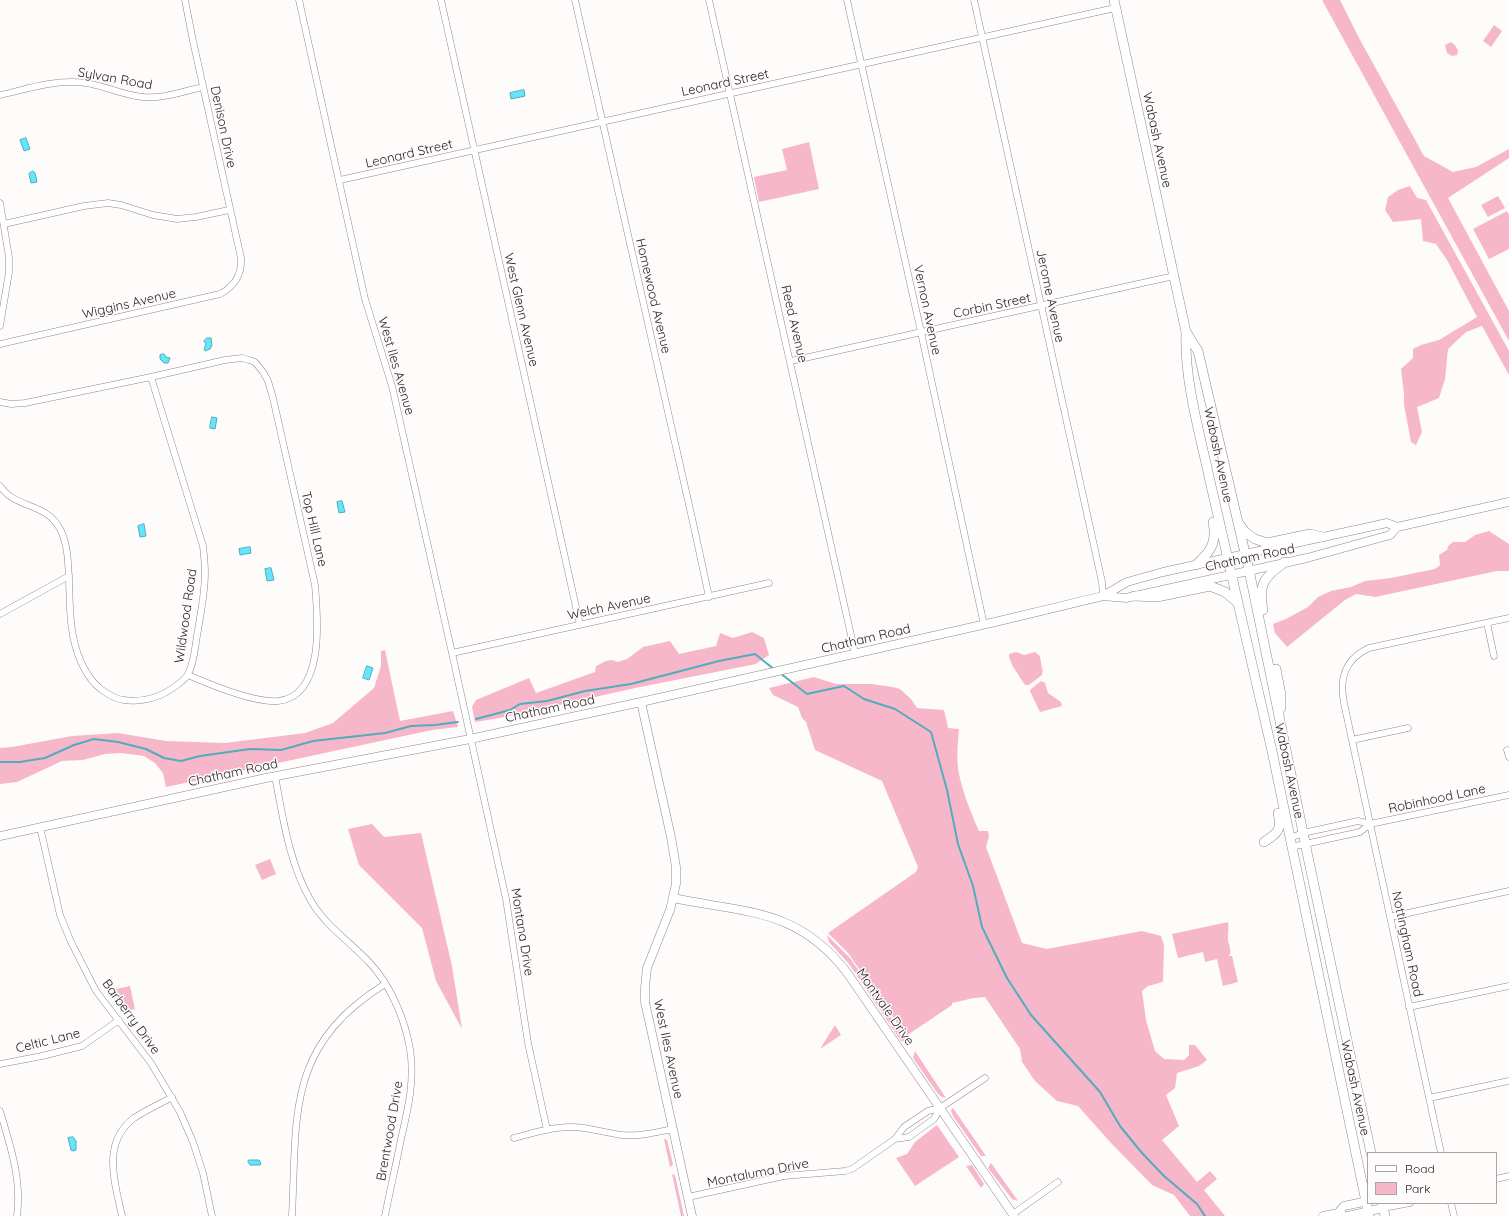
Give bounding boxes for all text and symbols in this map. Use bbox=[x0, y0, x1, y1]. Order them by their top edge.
street label: Sylvan Road bbox=[77, 65, 153, 93]
street label: Leonard Street bbox=[680, 66, 770, 100]
street label: Denison Drive bbox=[207, 85, 239, 169]
street label: Wabash Avenue bbox=[1139, 91, 1175, 189]
street label: Leonard Street bbox=[364, 136, 454, 172]
street label: Homewood Avenue bbox=[632, 237, 674, 355]
street label: Jerome Avenue bbox=[1033, 248, 1067, 344]
street label: West Glenn Avenue bbox=[500, 252, 542, 368]
street label: Vernon Avenue bbox=[910, 264, 944, 356]
street label: Reed Avenue bbox=[777, 284, 811, 364]
street label: Wiggins Avenue bbox=[80, 286, 178, 322]
street label: Corbin Street bbox=[952, 290, 1032, 322]
street label: West Iles Avenue bbox=[375, 315, 417, 417]
street label: Wabash Avenue bbox=[1200, 406, 1236, 504]
street label: Top Hill Lane bbox=[298, 490, 330, 568]
street label: Chatham Road bbox=[1204, 541, 1296, 575]
street label: Wildwood Road bbox=[172, 568, 200, 664]
street label: Welch Avenue bbox=[566, 591, 652, 623]
street label: Chatham Road bbox=[820, 621, 912, 657]
street label: Chatham Road bbox=[504, 692, 596, 726]
street label: Wabash Avenue bbox=[1271, 722, 1307, 820]
street label: Chatham Road bbox=[187, 756, 279, 790]
street label: Robinhood Lane bbox=[1387, 781, 1487, 817]
street label: Montana Drive bbox=[507, 887, 537, 977]
street label: Nottingham Road bbox=[1388, 890, 1426, 998]
street label: Montvale Drive bbox=[853, 966, 917, 1048]
street label: Barberry Drive bbox=[99, 976, 163, 1058]
street label: West Iles Avenue bbox=[650, 998, 686, 1100]
street label: Celtic Lane bbox=[14, 1025, 82, 1057]
street label: Wabash Avenue bbox=[1337, 1039, 1373, 1137]
street label: Brentwood Drive bbox=[374, 1080, 406, 1182]
legend bbox=[1367, 1152, 1497, 1204]
street label: Montaluma Drive bbox=[706, 1155, 810, 1191]
text: Road bbox=[1405, 1161, 1435, 1176]
text: Park bbox=[1405, 1181, 1430, 1196]

